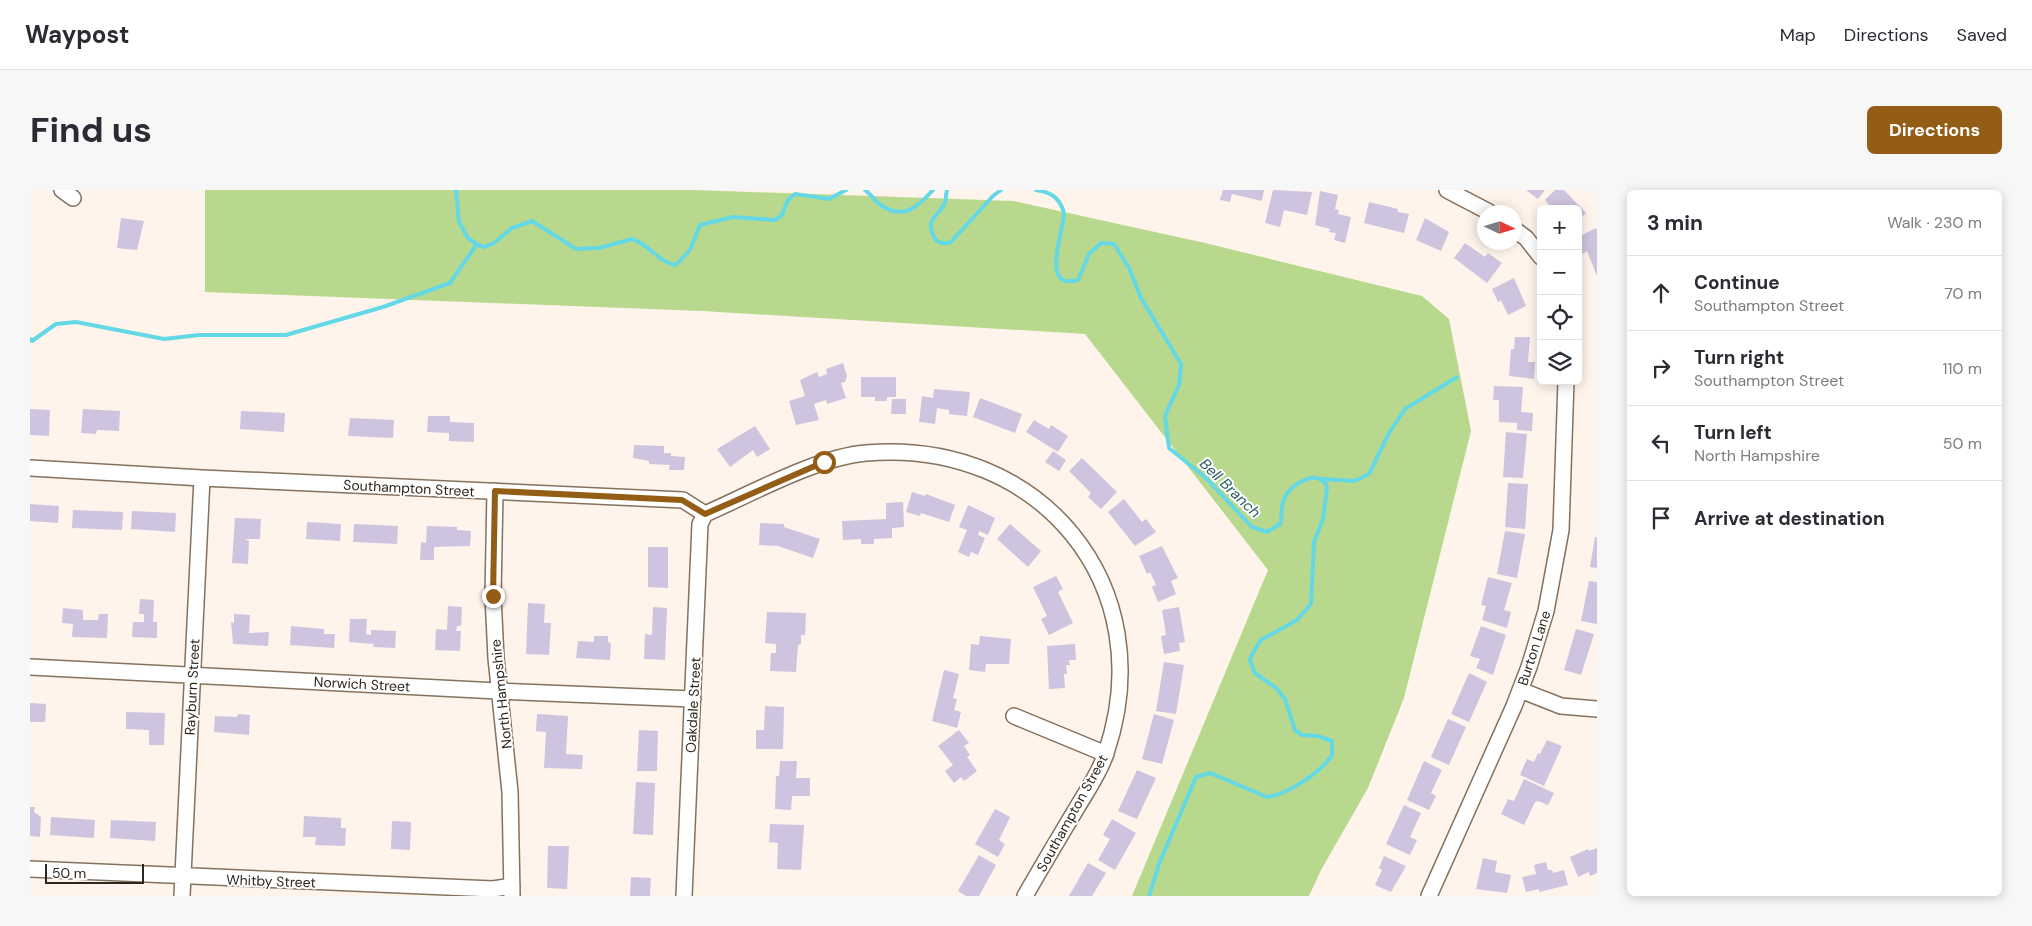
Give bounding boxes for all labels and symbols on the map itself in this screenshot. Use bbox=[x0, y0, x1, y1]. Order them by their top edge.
north arrow bbox=[1477, 205, 1522, 250]
route start bbox=[813, 451, 836, 474]
water label: Bell Branch bbox=[1195, 454, 1265, 522]
street label: Southampton Street bbox=[343, 476, 475, 500]
route end bbox=[482, 585, 505, 608]
street label: Burton Lane bbox=[1513, 608, 1555, 688]
street label: Rayburn Street bbox=[180, 638, 204, 736]
street label: North Hampshire bbox=[486, 638, 516, 750]
street label: Oakdale Street bbox=[682, 657, 704, 753]
street label: Norwich Street bbox=[313, 672, 411, 696]
street label: Southampton Street bbox=[1032, 751, 1112, 875]
scale bar bbox=[45, 861, 144, 884]
street label: Whitby Street bbox=[226, 870, 316, 892]

